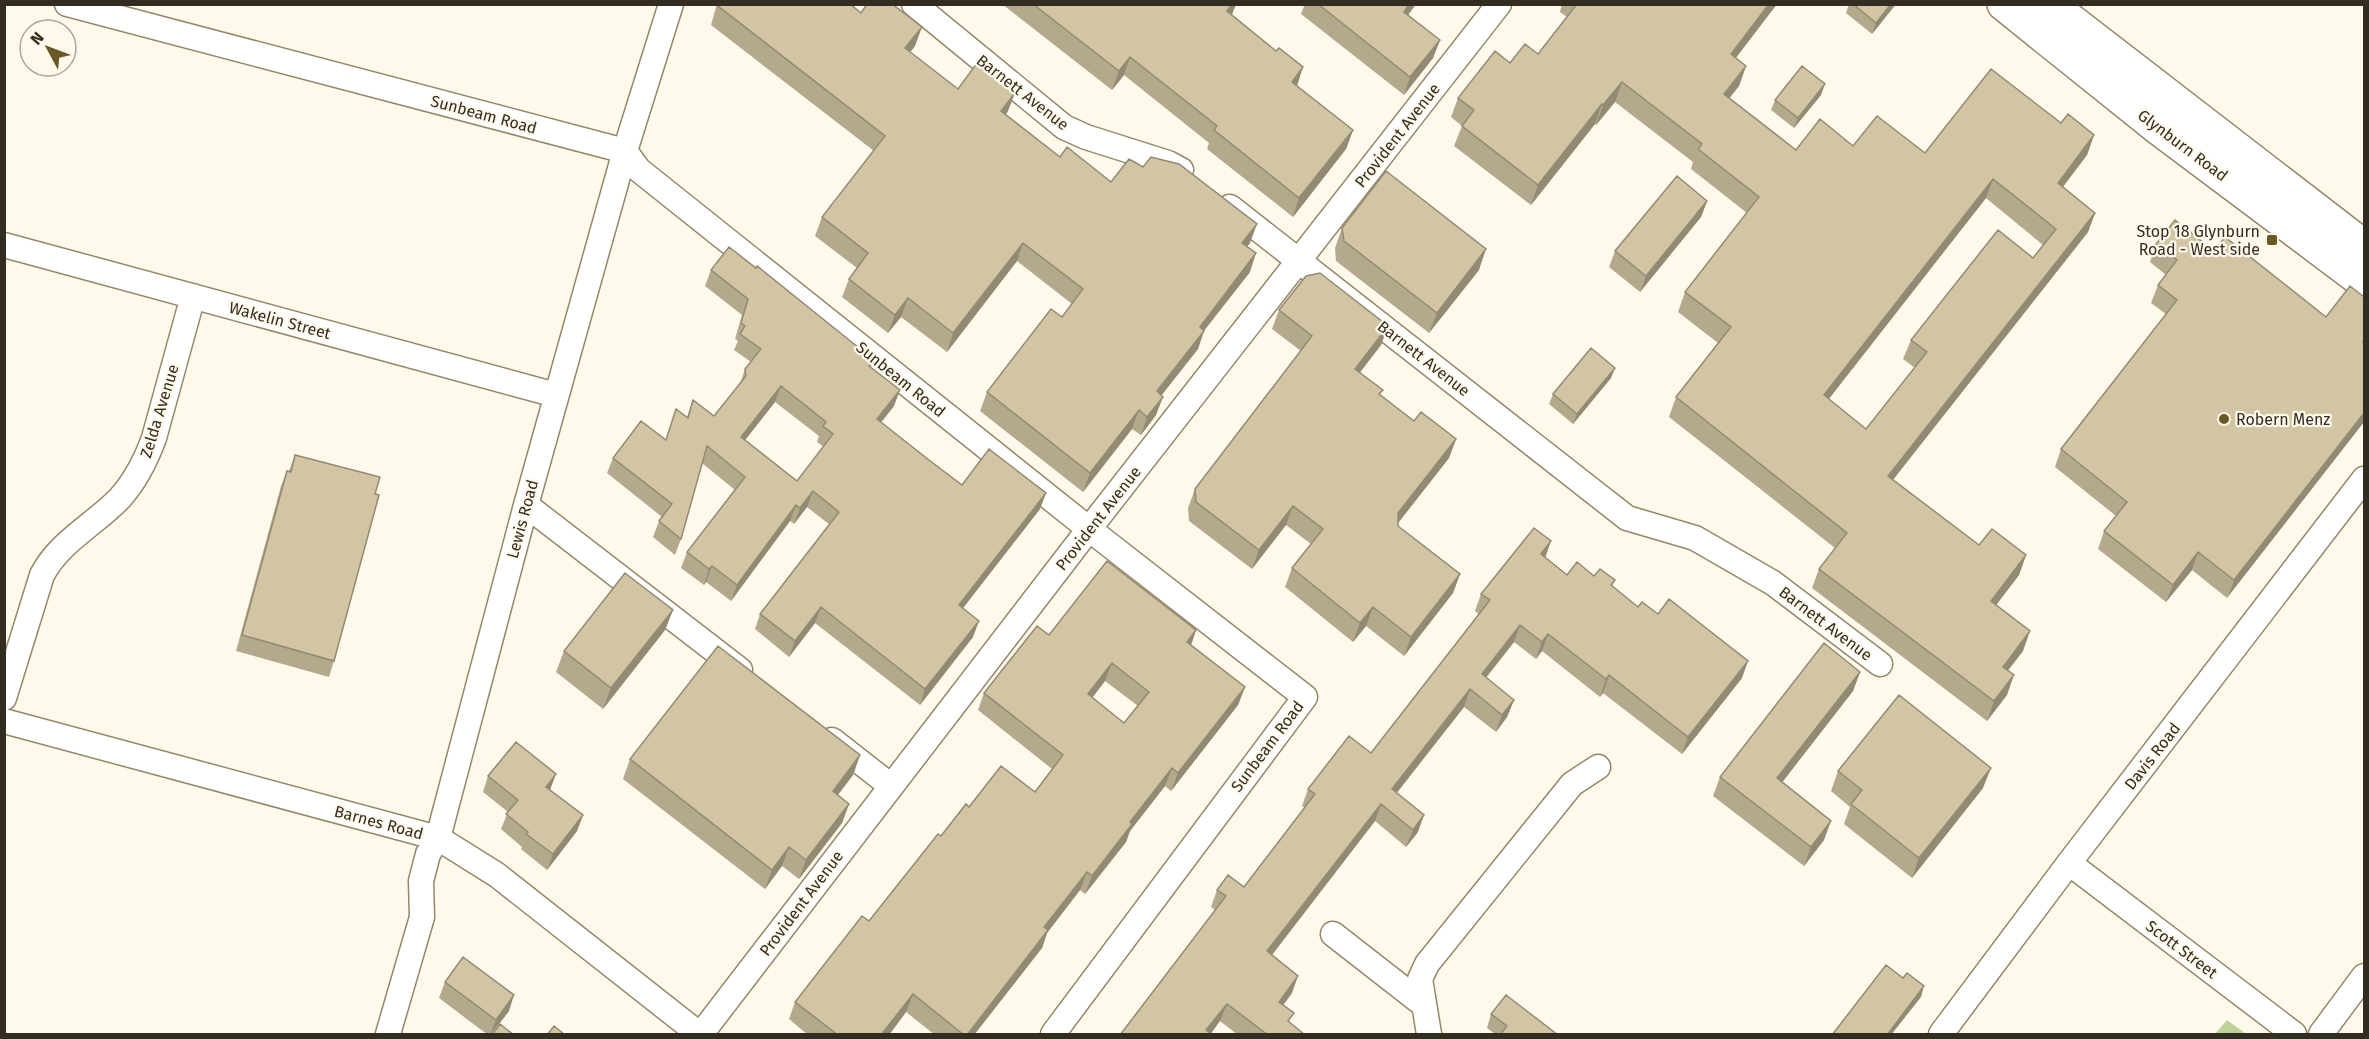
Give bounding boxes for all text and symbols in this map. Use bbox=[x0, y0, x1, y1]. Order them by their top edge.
north arrow bbox=[18, 18, 78, 78]
text: N bbox=[26, 28, 48, 49]
street label: Barnett Avenue bbox=[973, 51, 1073, 134]
street label: Provident Avenue bbox=[1351, 79, 1444, 191]
street label: Sunbeam Road bbox=[429, 91, 539, 138]
street label: Glynburn Road bbox=[2134, 105, 2231, 185]
place label: Stop 18 Glynburn Road - West side bbox=[2136, 222, 2260, 259]
marker: Stop 18 Glynburn Road - West side bbox=[2265, 233, 2279, 247]
street label: Wakelin Street bbox=[227, 298, 333, 343]
street label: Barnett Avenue bbox=[1374, 317, 1474, 400]
street label: Sunbeam Road bbox=[852, 338, 949, 421]
street label: Zelda Avenue bbox=[136, 362, 183, 460]
place label: Robern Menz bbox=[2236, 410, 2330, 429]
marker: Robern Menz bbox=[2217, 412, 2231, 426]
street label: Provident Avenue bbox=[1052, 462, 1145, 574]
street label: Lewis Road bbox=[503, 478, 542, 561]
street label: Barnett Avenue bbox=[1775, 582, 1876, 665]
street label: Sunbeam Road bbox=[1227, 697, 1308, 796]
street label: Davis Road bbox=[2120, 719, 2184, 794]
street label: Barnes Road bbox=[332, 801, 425, 843]
street label: Provident Avenue bbox=[756, 847, 847, 960]
street label: Scott Street bbox=[2142, 916, 2221, 983]

